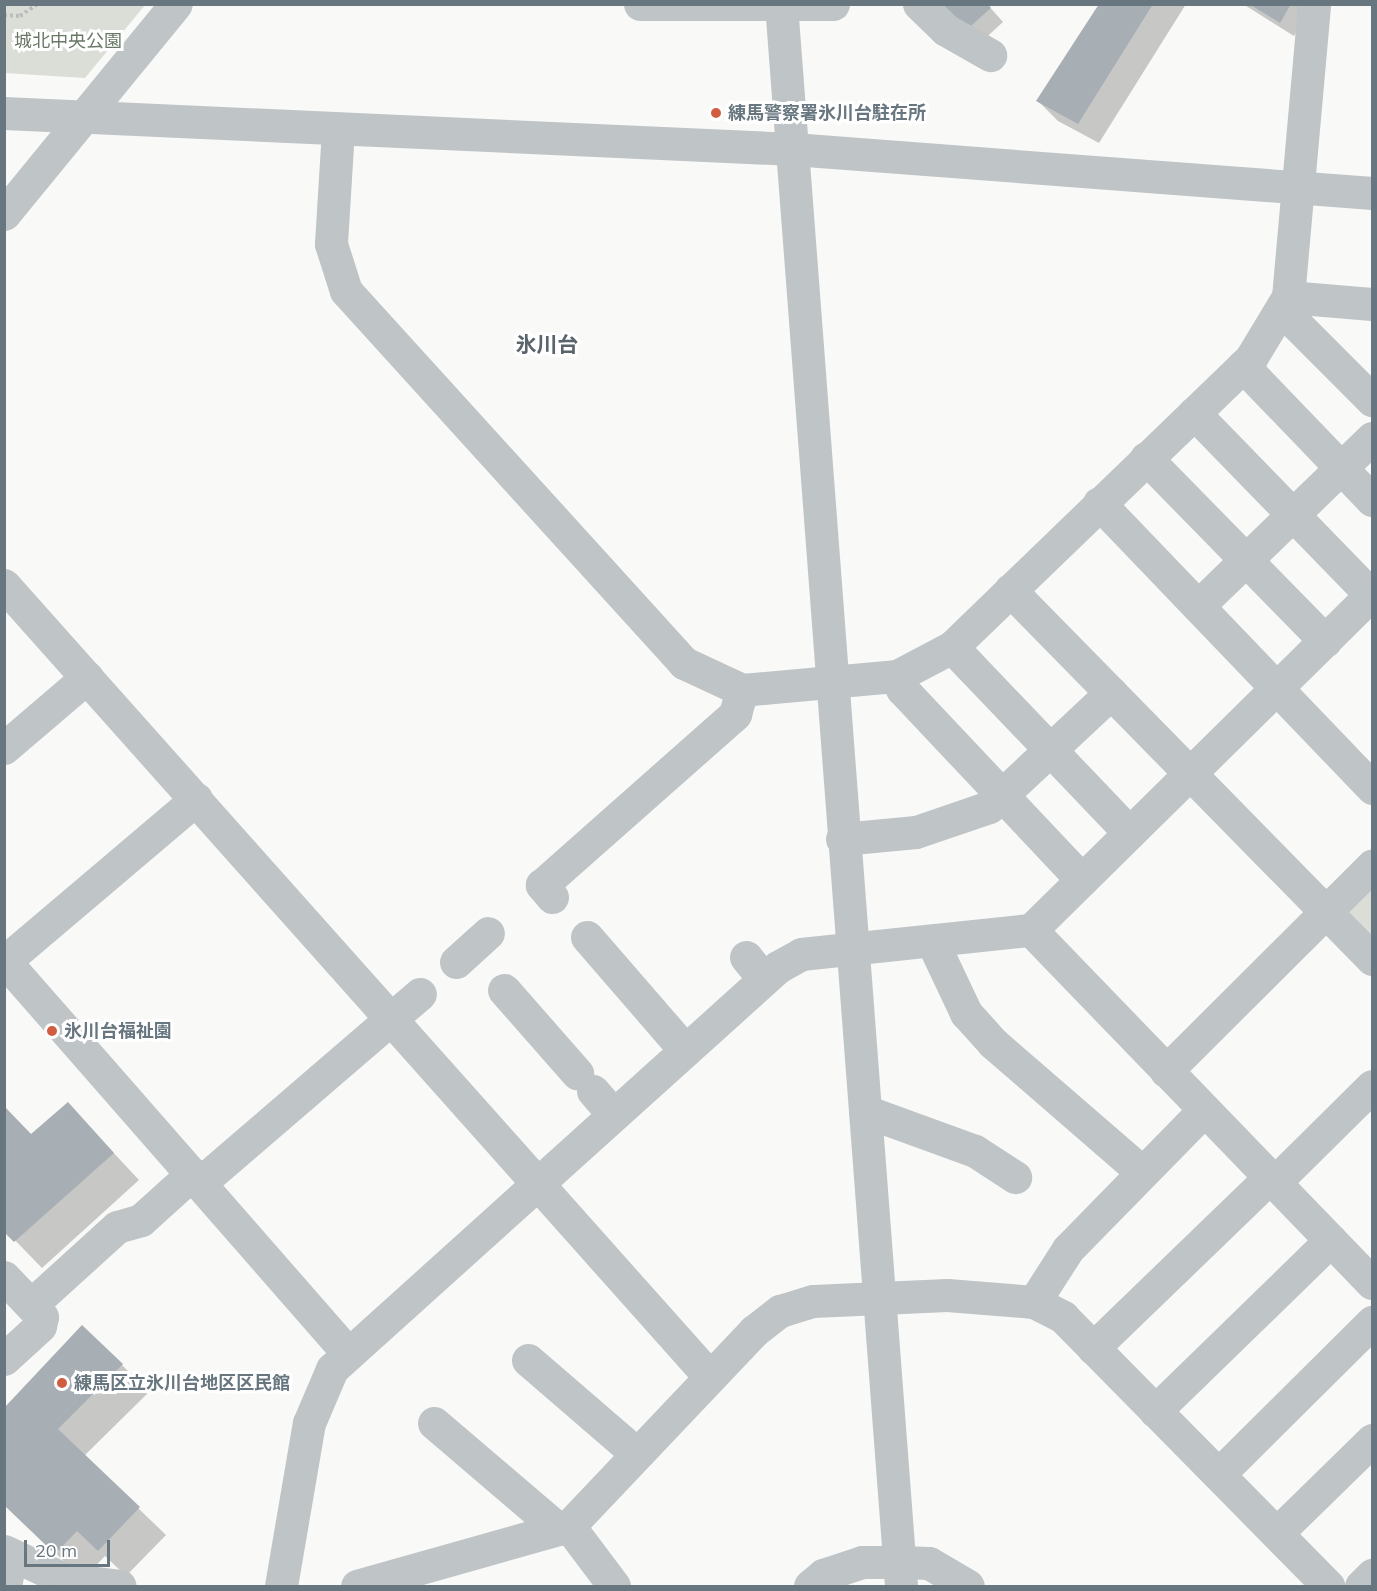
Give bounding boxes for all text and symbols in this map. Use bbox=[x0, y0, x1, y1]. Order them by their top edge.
park label: 城北中央公園 bbox=[14, 30, 122, 52]
place label: 練馬警察署氷川台駐在所 bbox=[728, 102, 926, 124]
marker: 練馬警察署氷川台駐在所 bbox=[709, 106, 723, 120]
district label: 氷川台 bbox=[516, 331, 578, 357]
place label: 氷川台福祉園 bbox=[64, 1020, 172, 1042]
marker: 氷川台福祉園 bbox=[45, 1024, 59, 1038]
place label: 練馬区立氷川台地区区民館 bbox=[74, 1372, 290, 1394]
marker: 練馬区立氷川台地区区民館 bbox=[55, 1376, 69, 1390]
scale bar bbox=[27, 1528, 112, 1566]
text: 20 m bbox=[35, 1539, 77, 1562]

